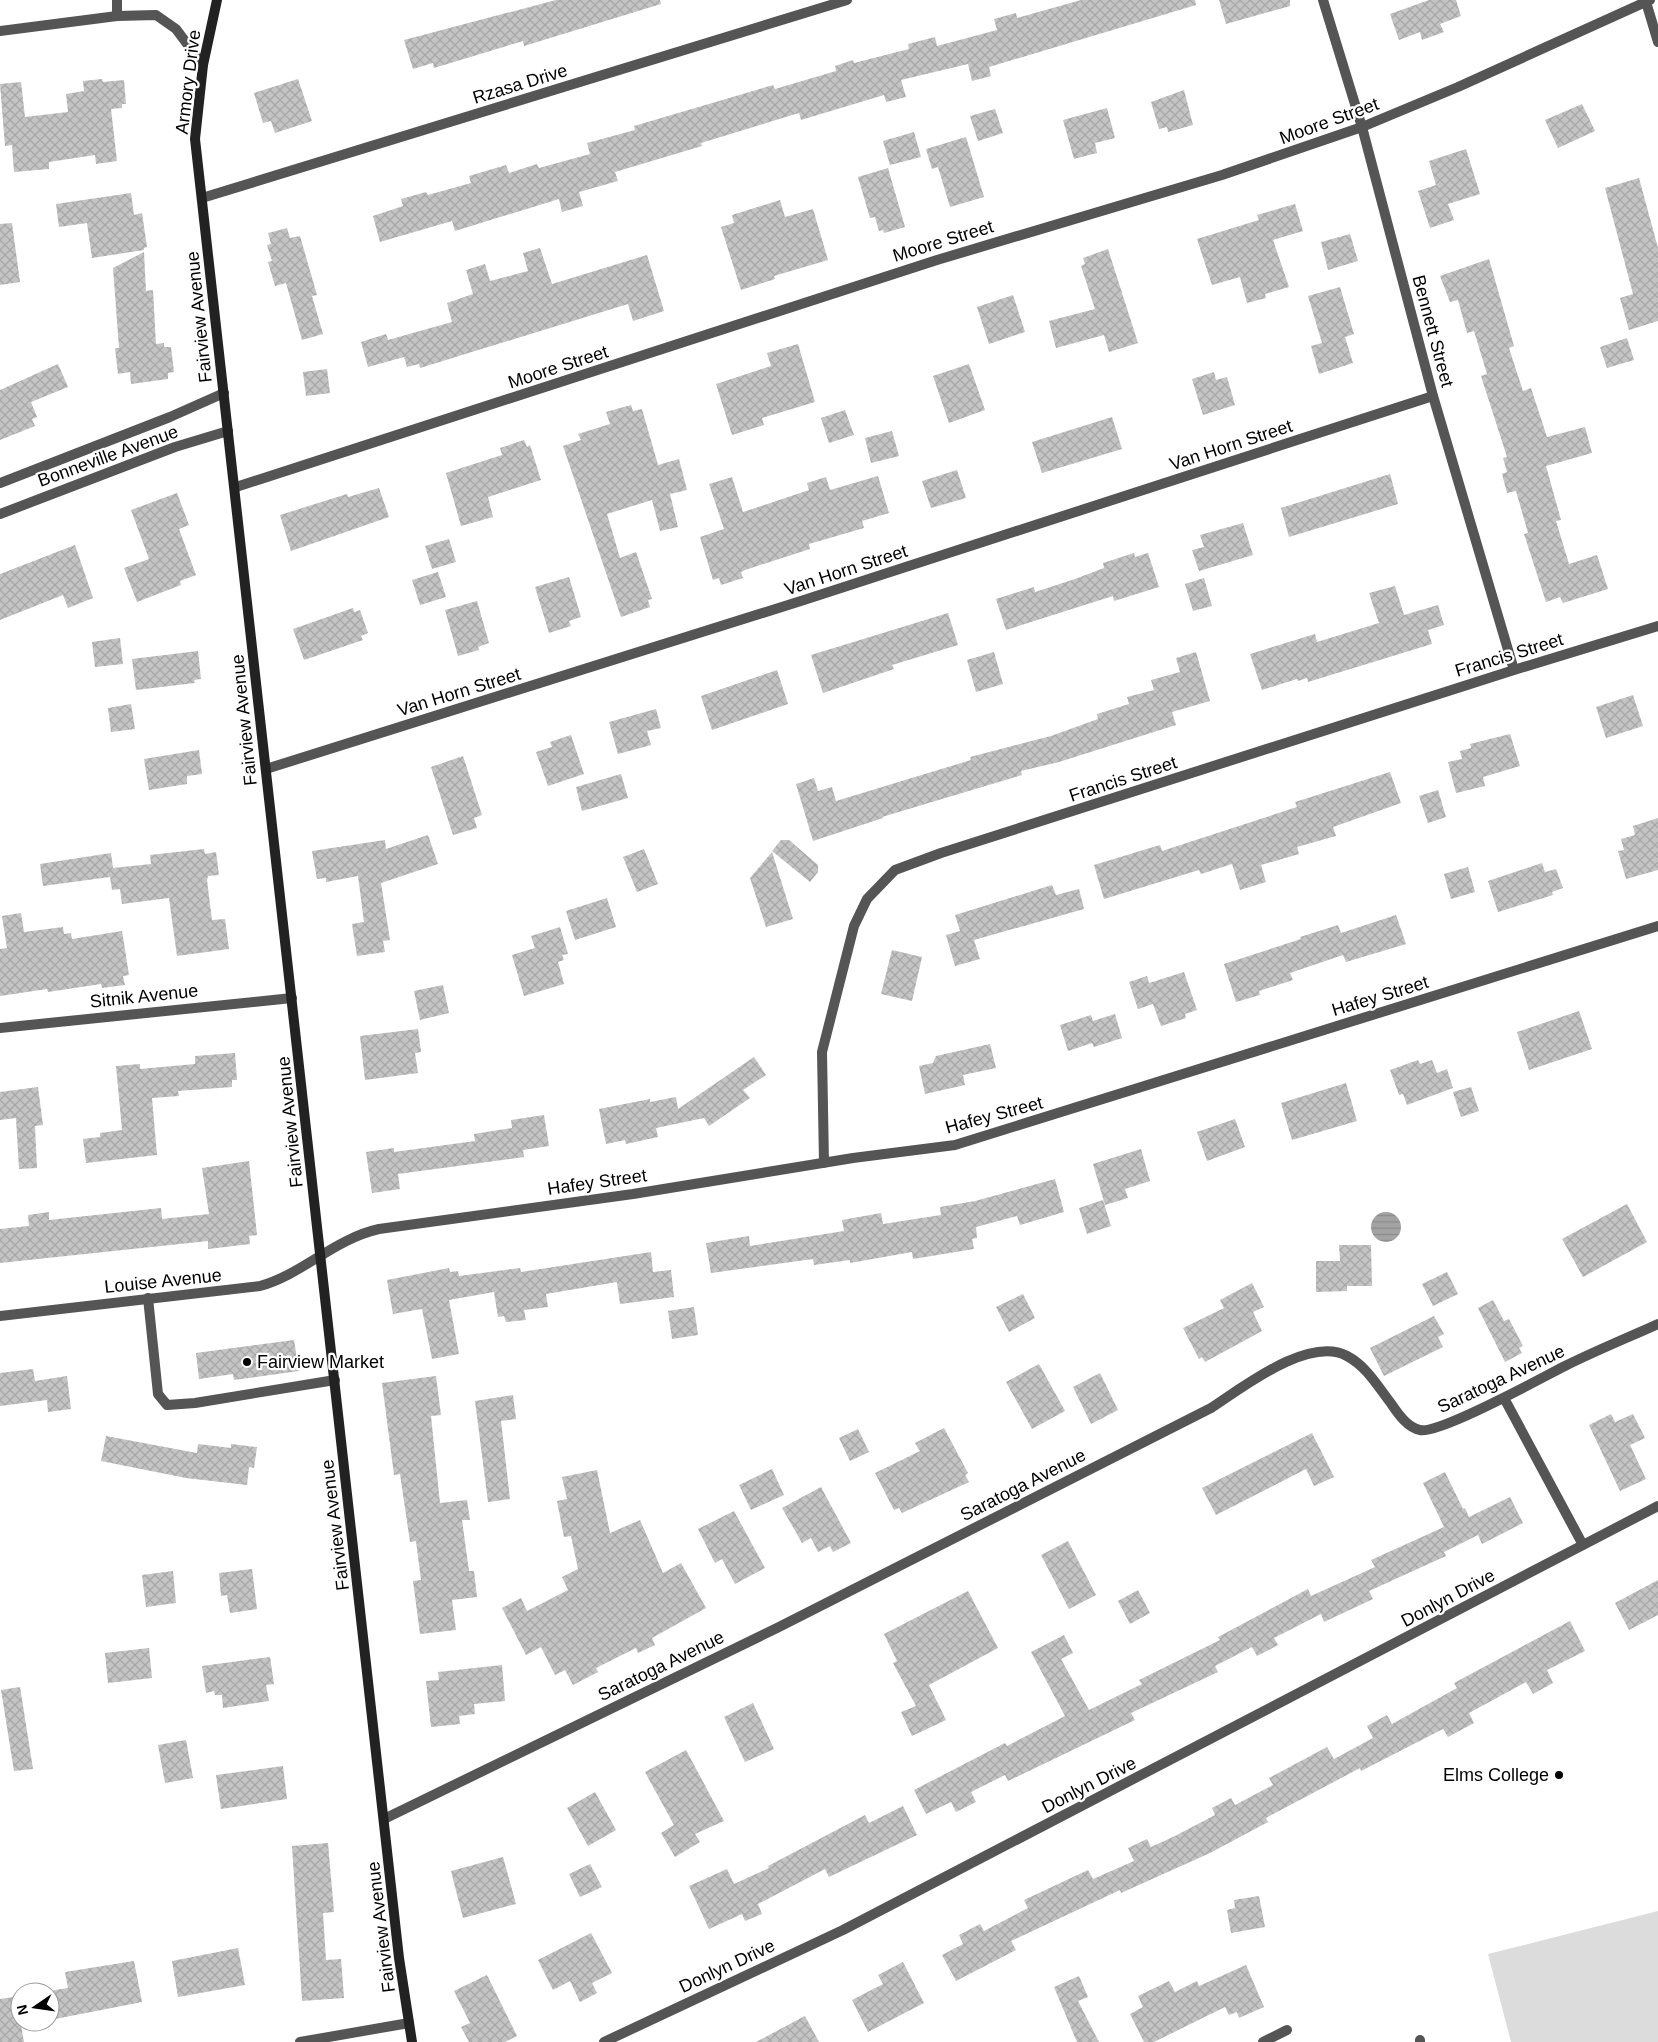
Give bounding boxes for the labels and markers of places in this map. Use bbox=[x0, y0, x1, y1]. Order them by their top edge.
place label: Fairview Market bbox=[257, 1352, 384, 1372]
marker: Fairview Market bbox=[241, 1356, 253, 1368]
place label: Elms College bbox=[1443, 1765, 1549, 1785]
marker: Elms College bbox=[1553, 1769, 1565, 1781]

